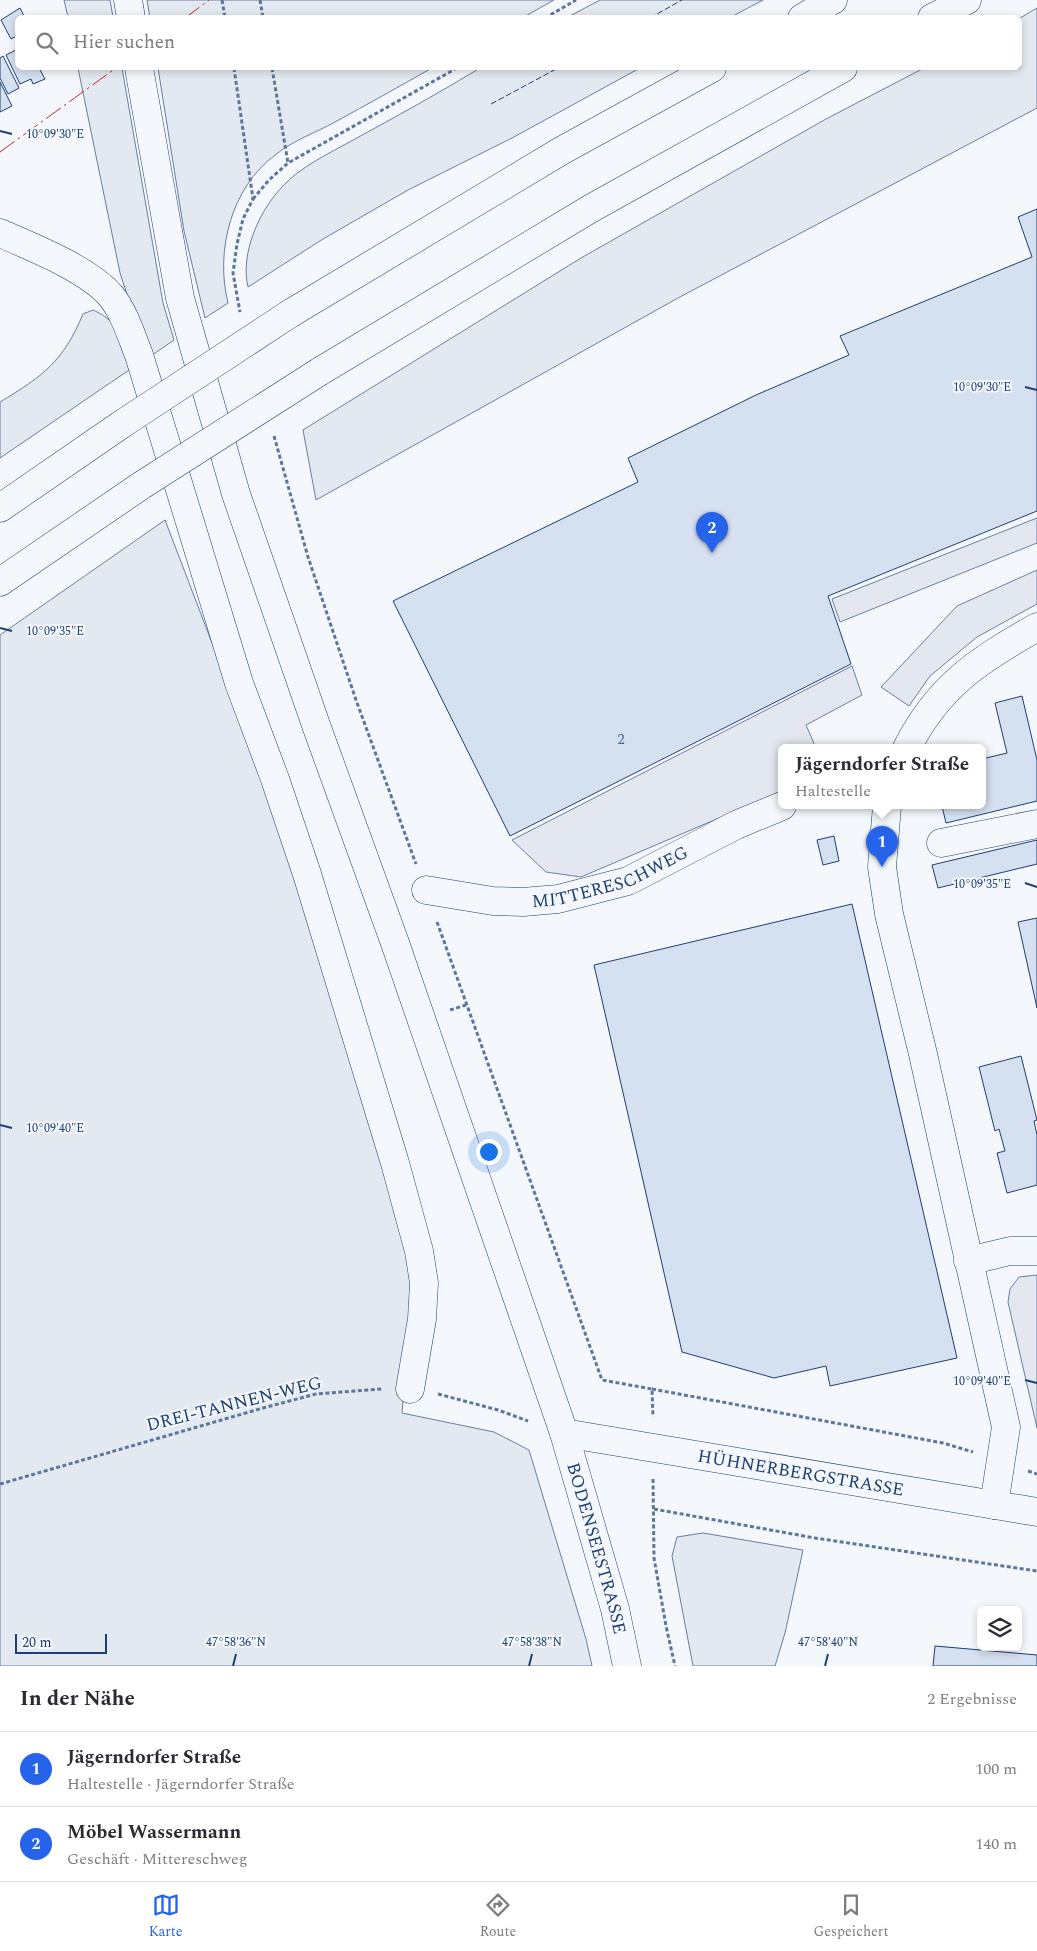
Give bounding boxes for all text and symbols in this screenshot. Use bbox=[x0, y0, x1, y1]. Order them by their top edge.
search box bbox=[15, 15, 1022, 70]
text: Hier suchen bbox=[73, 28, 175, 57]
icon: search bbox=[33, 29, 61, 57]
text: 10°09'30"E bbox=[26, 125, 84, 144]
text: 10°09'30"E bbox=[953, 378, 1011, 397]
pin: 2 bbox=[696, 512, 728, 553]
text: 10°09'35"E bbox=[26, 622, 84, 641]
house number: 2 bbox=[617, 728, 625, 751]
popup bbox=[778, 744, 986, 809]
text: Jägerndorfer Straße bbox=[795, 750, 969, 779]
text: Haltestelle bbox=[795, 779, 871, 803]
pin: 1 bbox=[866, 826, 898, 867]
street label: MITTERESCHWEG bbox=[531, 839, 693, 915]
text: 10°09'35"E bbox=[953, 875, 1011, 894]
text: 10°09'40"E bbox=[26, 1119, 84, 1138]
your location bbox=[476, 1139, 502, 1165]
street label: DREI-TANNEN-WEG bbox=[143, 1369, 325, 1439]
text: 10°09'40"E bbox=[953, 1372, 1011, 1391]
street label: HÜHNERBERGSTRASSE bbox=[695, 1442, 906, 1503]
street label: BODENSEESTRASSE bbox=[560, 1459, 633, 1637]
map controls bbox=[977, 1606, 1022, 1651]
button: layers bbox=[977, 1606, 1022, 1651]
scale bar bbox=[15, 1631, 108, 1654]
text: 20 m bbox=[22, 1632, 52, 1653]
text: 47°58'36"N bbox=[206, 1633, 266, 1652]
text: 47°58'38"N bbox=[502, 1633, 562, 1652]
text: 47°58'40"N bbox=[798, 1633, 858, 1652]
text: In der Nähe bbox=[20, 1683, 135, 1715]
text: 2 Ergebnisse bbox=[927, 1687, 1017, 1711]
text: Jägerndorfer Straße bbox=[67, 1743, 241, 1772]
text: 1 bbox=[32, 1757, 40, 1781]
text: 100 m bbox=[975, 1757, 1017, 1781]
text: Haltestelle · Jägerndorfer Straße bbox=[67, 1772, 295, 1796]
text: Möbel Wassermann bbox=[67, 1818, 241, 1847]
text: 2 bbox=[32, 1832, 40, 1856]
text: 140 m bbox=[975, 1832, 1017, 1856]
text: Geschäft · Mittereschweg bbox=[67, 1847, 247, 1871]
tab: Karte bbox=[149, 1891, 183, 1942]
tab: Route bbox=[480, 1891, 516, 1942]
tab: Gespeichert bbox=[813, 1891, 888, 1942]

